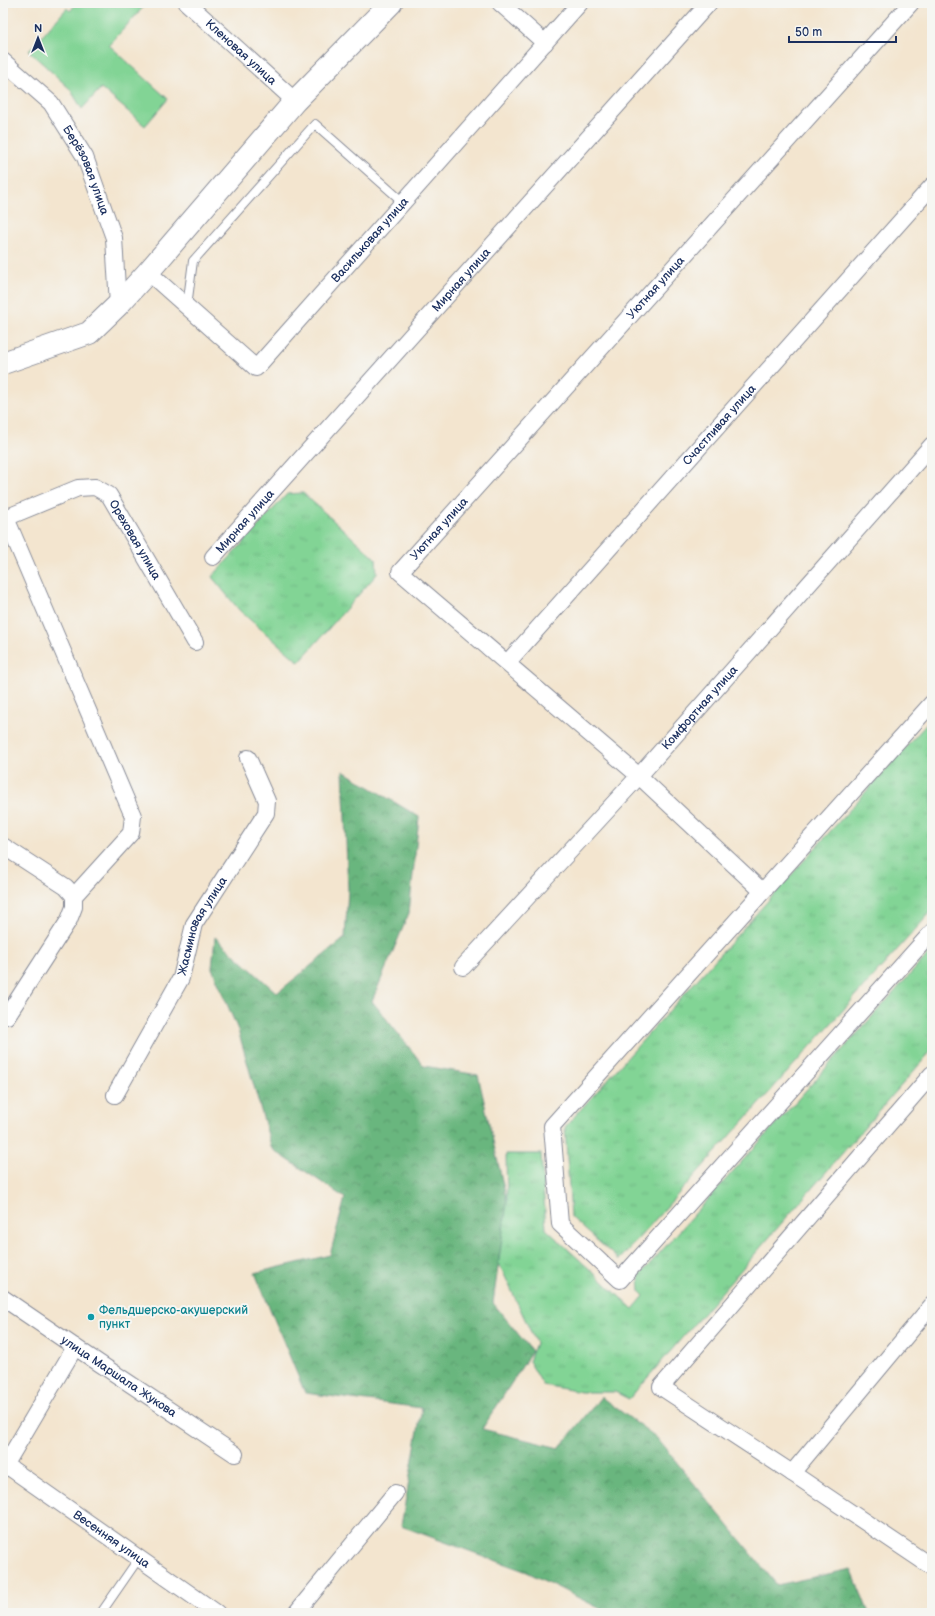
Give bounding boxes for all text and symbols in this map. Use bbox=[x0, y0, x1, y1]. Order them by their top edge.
street label: Кленовая улица bbox=[202, 16, 280, 88]
north arrow bbox=[18, 18, 58, 58]
scale bar bbox=[789, 18, 896, 44]
text: N bbox=[34, 22, 42, 35]
text: 50 m bbox=[795, 25, 822, 40]
street label: Берёзовая улица bbox=[59, 122, 113, 217]
street label: Васильковая улица bbox=[328, 194, 412, 286]
street label: Мирная улица bbox=[429, 245, 494, 315]
street label: Уютная улица bbox=[623, 253, 688, 322]
street label: Счастливая улица bbox=[679, 381, 759, 468]
street label: Мирная улица bbox=[213, 486, 277, 556]
street label: Уютная улица bbox=[407, 494, 471, 563]
street label: Ореховая улица bbox=[106, 497, 164, 582]
street label: Комфортная улица bbox=[658, 662, 741, 753]
street label: Жасминовая улица bbox=[174, 874, 230, 977]
place label: Фельдшерско-акушерский пункт bbox=[99, 1303, 248, 1332]
marker: Фельдшерско-акушерский пункт bbox=[86, 1312, 96, 1322]
street label: улица Маршала Жукова bbox=[58, 1332, 180, 1420]
street label: Весенняя улица bbox=[70, 1507, 153, 1571]

